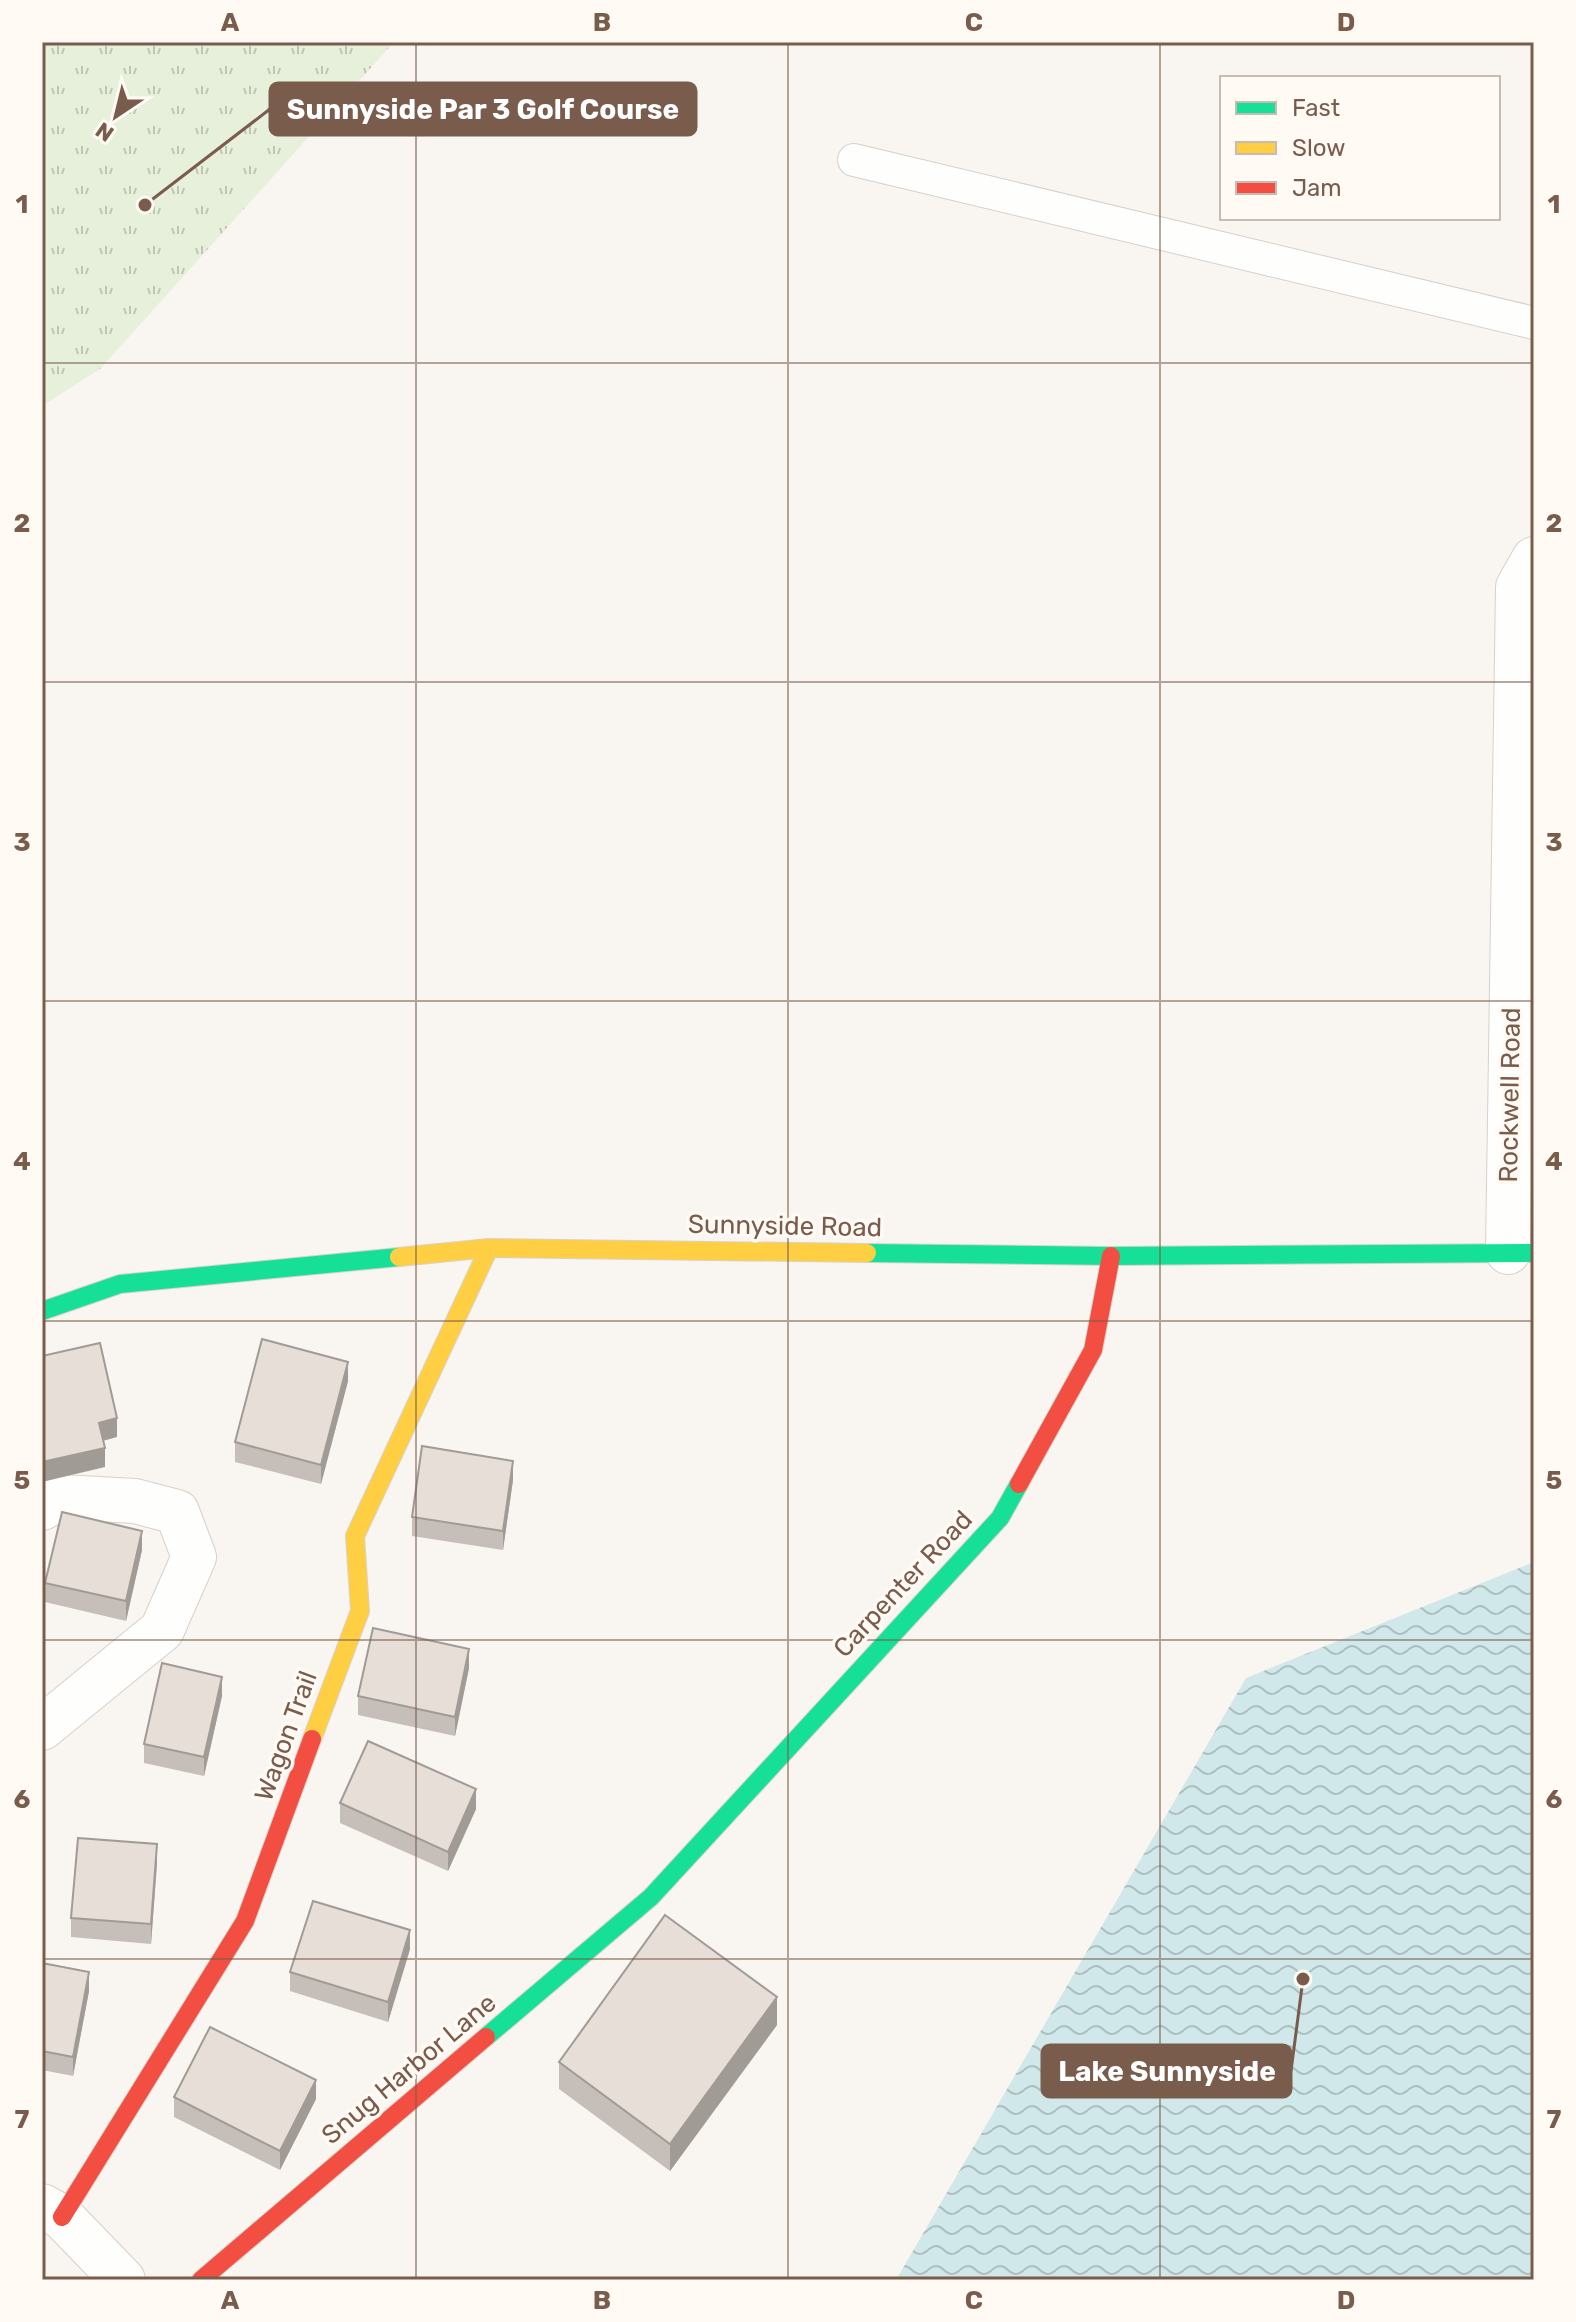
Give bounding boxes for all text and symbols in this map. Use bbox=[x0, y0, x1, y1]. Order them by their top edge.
text: A bbox=[221, 7, 240, 38]
text: B bbox=[593, 7, 611, 38]
text: C bbox=[965, 7, 983, 38]
text: D bbox=[1337, 7, 1355, 38]
north arrow bbox=[76, 76, 156, 156]
legend bbox=[1220, 76, 1500, 220]
callout: Sunnyside Par 3 Golf Course bbox=[270, 83, 696, 135]
text: Sunnyside Par 3 Golf Course bbox=[287, 93, 679, 126]
text: Fast bbox=[1292, 94, 1340, 122]
text: N bbox=[91, 116, 119, 148]
text: Slow bbox=[1292, 134, 1345, 162]
text: Jam bbox=[1292, 174, 1342, 202]
text: 1 bbox=[16, 189, 28, 220]
text: 1 bbox=[1548, 189, 1560, 220]
text: 2 bbox=[14, 508, 30, 539]
text: 2 bbox=[1546, 508, 1562, 539]
text: 3 bbox=[13, 827, 31, 858]
text: 3 bbox=[1545, 827, 1563, 858]
street label: Rockwell Road bbox=[1493, 1007, 1527, 1183]
text: 4 bbox=[13, 1146, 31, 1177]
text: 4 bbox=[1545, 1146, 1563, 1177]
street label: Sunnyside Road bbox=[688, 1209, 882, 1243]
text: 5 bbox=[14, 1465, 30, 1496]
text: 5 bbox=[1546, 1465, 1562, 1496]
street label: Carpenter Road bbox=[827, 1504, 979, 1664]
street label: Wagon Trail bbox=[248, 1667, 324, 1805]
text: 6 bbox=[14, 1784, 31, 1815]
text: 6 bbox=[1546, 1784, 1563, 1815]
street label: Snug Harbor Lane bbox=[316, 1987, 502, 2151]
callout: Lake Sunnyside bbox=[1042, 2045, 1291, 2097]
text: Lake Sunnyside bbox=[1058, 2055, 1276, 2088]
text: 7 bbox=[15, 2104, 30, 2135]
text: 7 bbox=[1547, 2104, 1562, 2135]
text: A bbox=[221, 2285, 240, 2316]
text: B bbox=[593, 2285, 611, 2316]
text: C bbox=[965, 2285, 983, 2316]
text: D bbox=[1337, 2285, 1355, 2316]

